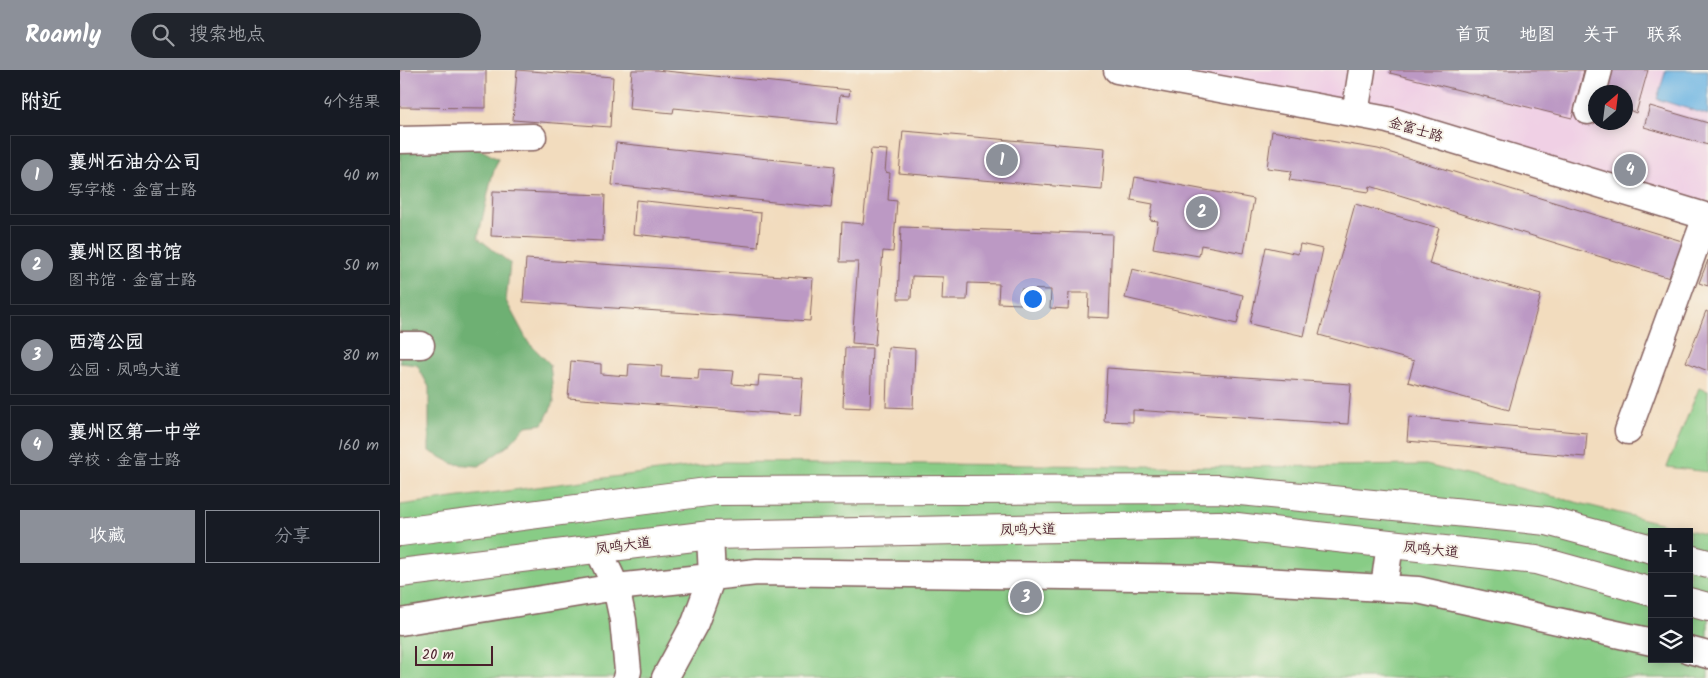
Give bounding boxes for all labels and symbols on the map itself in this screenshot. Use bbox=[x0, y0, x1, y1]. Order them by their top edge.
north arrow bbox=[1588, 85, 1633, 130]
street label: 金富士路 bbox=[1386, 112, 1446, 148]
pin: 1 bbox=[986, 141, 1018, 179]
pin: 4 bbox=[1614, 151, 1646, 189]
pin: 2 bbox=[1186, 193, 1218, 231]
your location bbox=[1020, 286, 1046, 312]
street label: 凤鸣大道 bbox=[1000, 519, 1056, 541]
street label: 凤鸣大道 bbox=[594, 532, 652, 560]
street label: 凤鸣大道 bbox=[1402, 536, 1460, 564]
pin: 3 bbox=[1010, 578, 1042, 616]
scale bar bbox=[415, 643, 492, 666]

